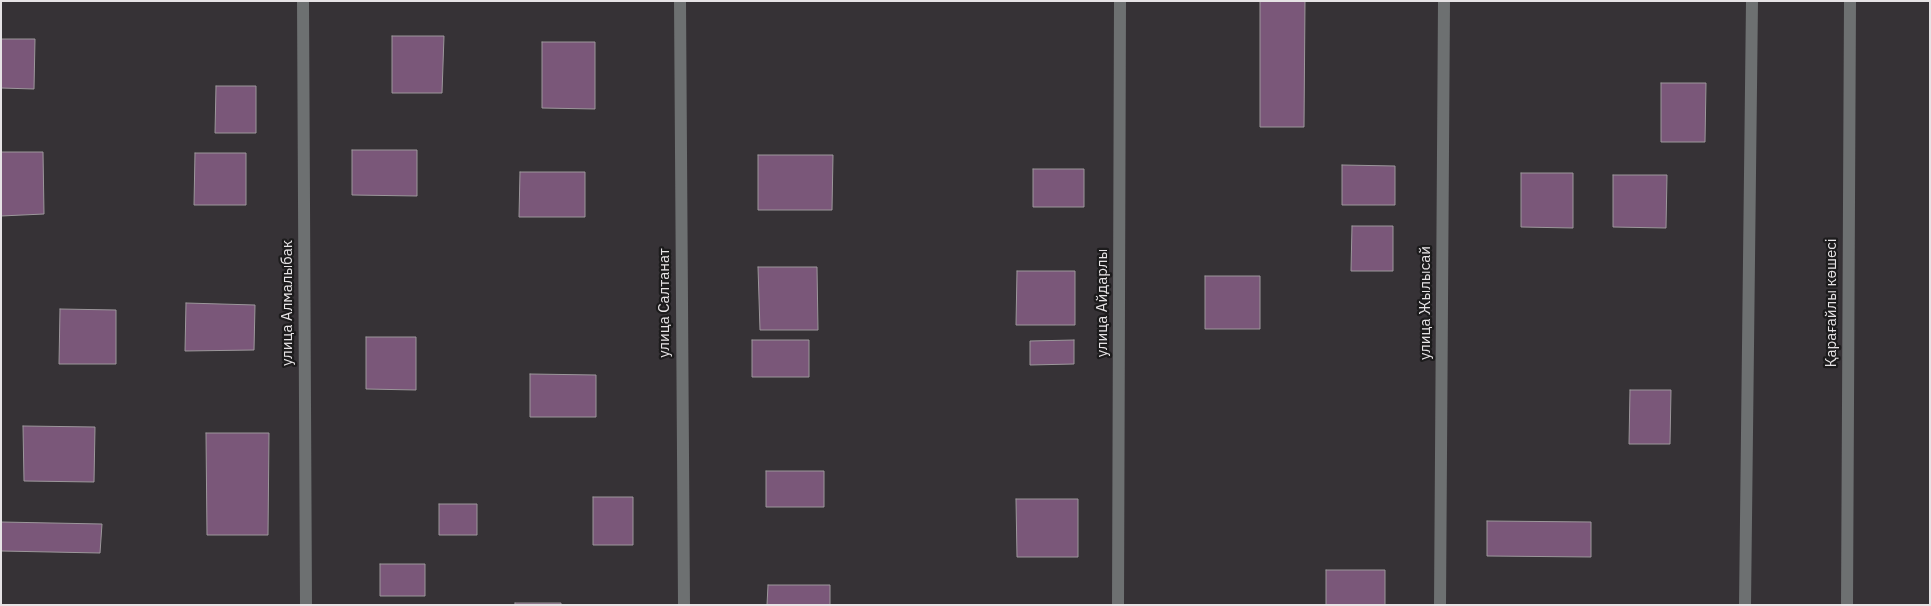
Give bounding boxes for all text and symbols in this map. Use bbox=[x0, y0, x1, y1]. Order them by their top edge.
street label: Қарағайлы көшесі bbox=[1823, 239, 1841, 367]
street label: улица Алмалыбак bbox=[279, 240, 297, 366]
street label: улица Жылысай bbox=[1417, 246, 1435, 360]
street label: улица Салтанат bbox=[656, 248, 674, 358]
street label: улица Айдарлы bbox=[1094, 249, 1112, 357]

